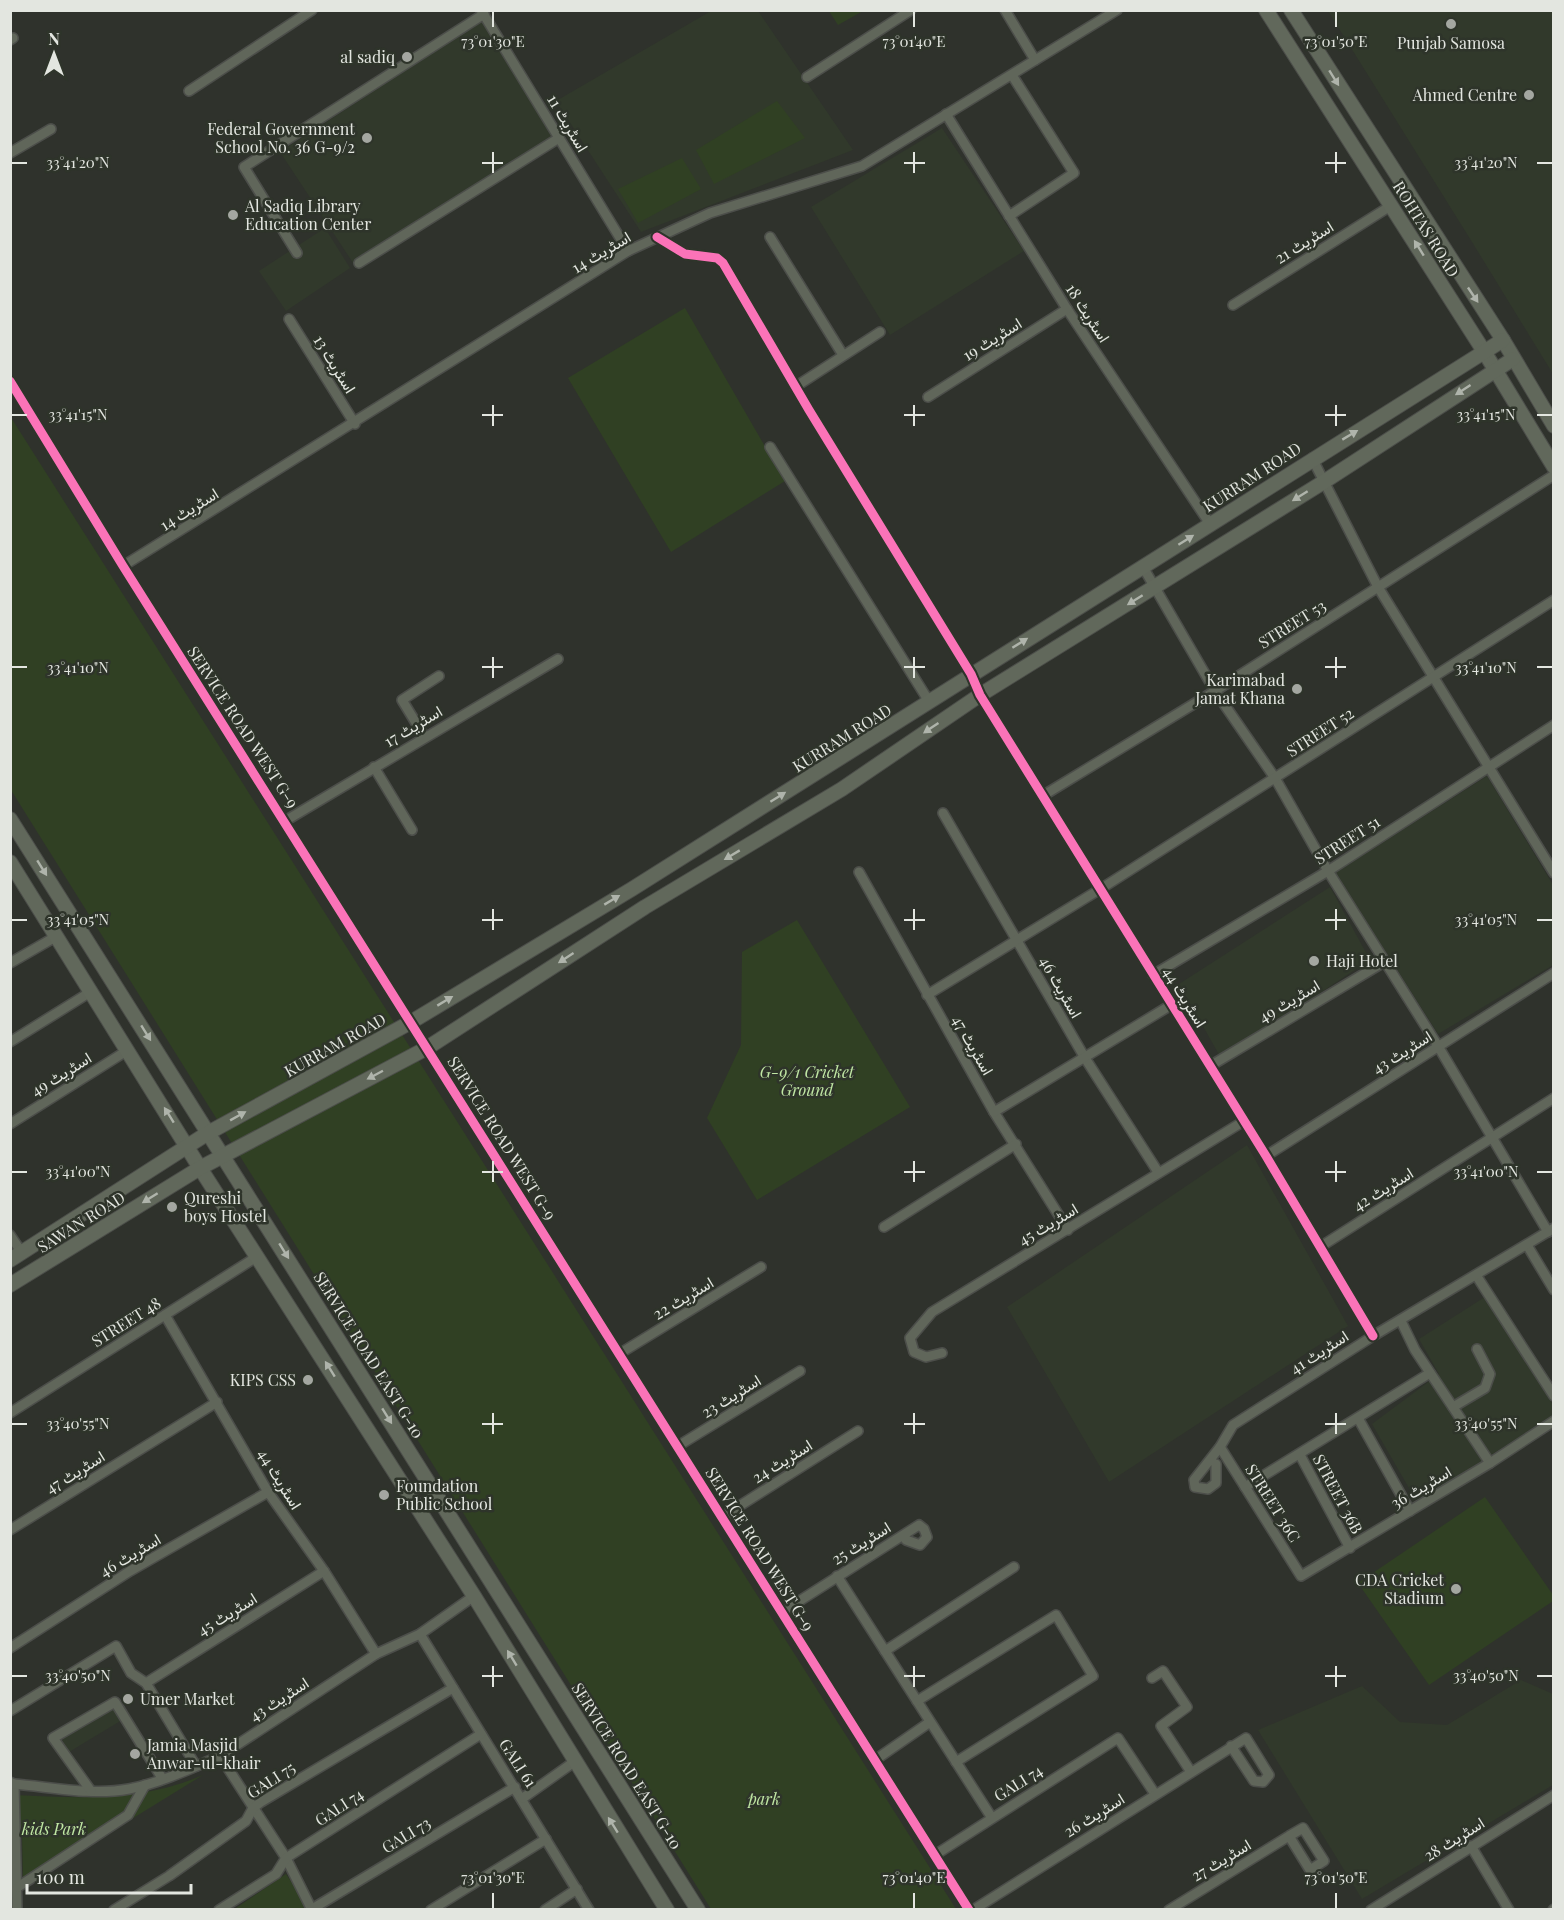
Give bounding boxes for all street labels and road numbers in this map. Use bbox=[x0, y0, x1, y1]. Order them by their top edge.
street label: اسٹریٹ 11 bbox=[542, 90, 594, 156]
street label: ROHTAS ROAD bbox=[1389, 177, 1464, 281]
street label: اسٹریٹ 21 bbox=[1270, 215, 1338, 269]
street label: اسٹریٹ 14 bbox=[567, 226, 635, 278]
street label: اسٹریٹ 18 bbox=[1061, 279, 1115, 347]
street label: اسٹریٹ 19 bbox=[958, 312, 1026, 366]
street label: اسٹریٹ 13 bbox=[309, 331, 361, 397]
street label: KURRAM ROAD bbox=[1199, 437, 1305, 516]
street label: اسٹریٹ 14 bbox=[155, 482, 223, 536]
street label: STREET 53 bbox=[1254, 595, 1329, 653]
street label: SERVICE ROAD WEST G-9 bbox=[183, 642, 304, 812]
street label: KURRAM ROAD bbox=[788, 699, 895, 776]
street label: اسٹریٹ 17 bbox=[380, 700, 446, 752]
street label: STREET 52 bbox=[1282, 702, 1357, 761]
street label: STREET 51 bbox=[1310, 810, 1384, 869]
street label: اسٹریٹ 46 bbox=[1034, 952, 1088, 1022]
street label: اسٹریٹ 44 bbox=[1158, 963, 1212, 1031]
street label: اسٹریٹ 49 bbox=[1254, 974, 1324, 1028]
street label: KURRAM ROAD bbox=[280, 1008, 389, 1081]
street label: اسٹریٹ 47 bbox=[947, 1011, 999, 1079]
street label: اسٹریٹ 43 bbox=[1368, 1025, 1436, 1079]
street label: اسٹریٹ 49 bbox=[26, 1047, 96, 1101]
street label: SERVICE ROAD WEST G-9 bbox=[443, 1052, 561, 1223]
street label: اسٹریٹ 42 bbox=[1349, 1162, 1417, 1216]
street label: SAWAN ROAD bbox=[33, 1186, 129, 1257]
street label: اسٹریٹ 45 bbox=[1014, 1197, 1082, 1251]
street label: SERVICE ROAD EAST G-10 bbox=[309, 1268, 429, 1442]
street label: اسٹریٹ 22 bbox=[649, 1271, 717, 1325]
street label: STREET 48 bbox=[87, 1292, 164, 1351]
street label: اسٹریٹ 41 bbox=[1286, 1325, 1352, 1379]
street label: اسٹریٹ 23 bbox=[697, 1369, 765, 1423]
street label: اسٹریٹ 24 bbox=[748, 1434, 816, 1488]
street label: اسٹریٹ 47 bbox=[41, 1445, 109, 1499]
street label: اسٹریٹ 44 bbox=[253, 1445, 307, 1513]
street label: STREET 36B bbox=[1309, 1450, 1368, 1537]
street label: STREET 36C bbox=[1241, 1460, 1306, 1546]
street label: اسٹریٹ 36 bbox=[1387, 1460, 1455, 1514]
street label: SERVICE ROAD WEST G-9 bbox=[701, 1463, 819, 1634]
street label: اسٹریٹ 25 bbox=[827, 1516, 895, 1570]
street label: اسٹریٹ 46 bbox=[95, 1528, 165, 1582]
street label: اسٹریٹ 45 bbox=[193, 1587, 261, 1641]
street label: اسٹریٹ 43 bbox=[245, 1672, 313, 1726]
street label: SERVICE ROAD EAST G-10 bbox=[567, 1679, 687, 1853]
street label: GALI 61 bbox=[495, 1734, 542, 1791]
street label: GALI 75 bbox=[243, 1756, 299, 1803]
street label: GALI 74 bbox=[989, 1759, 1046, 1806]
street label: GALI 74 bbox=[310, 1783, 367, 1830]
street label: اسٹریٹ 26 bbox=[1059, 1788, 1129, 1842]
street label: GALI 73 bbox=[377, 1812, 434, 1857]
street label: اسٹریٹ 28 bbox=[1419, 1812, 1489, 1866]
street label: اسٹریٹ 27 bbox=[1187, 1834, 1255, 1886]

